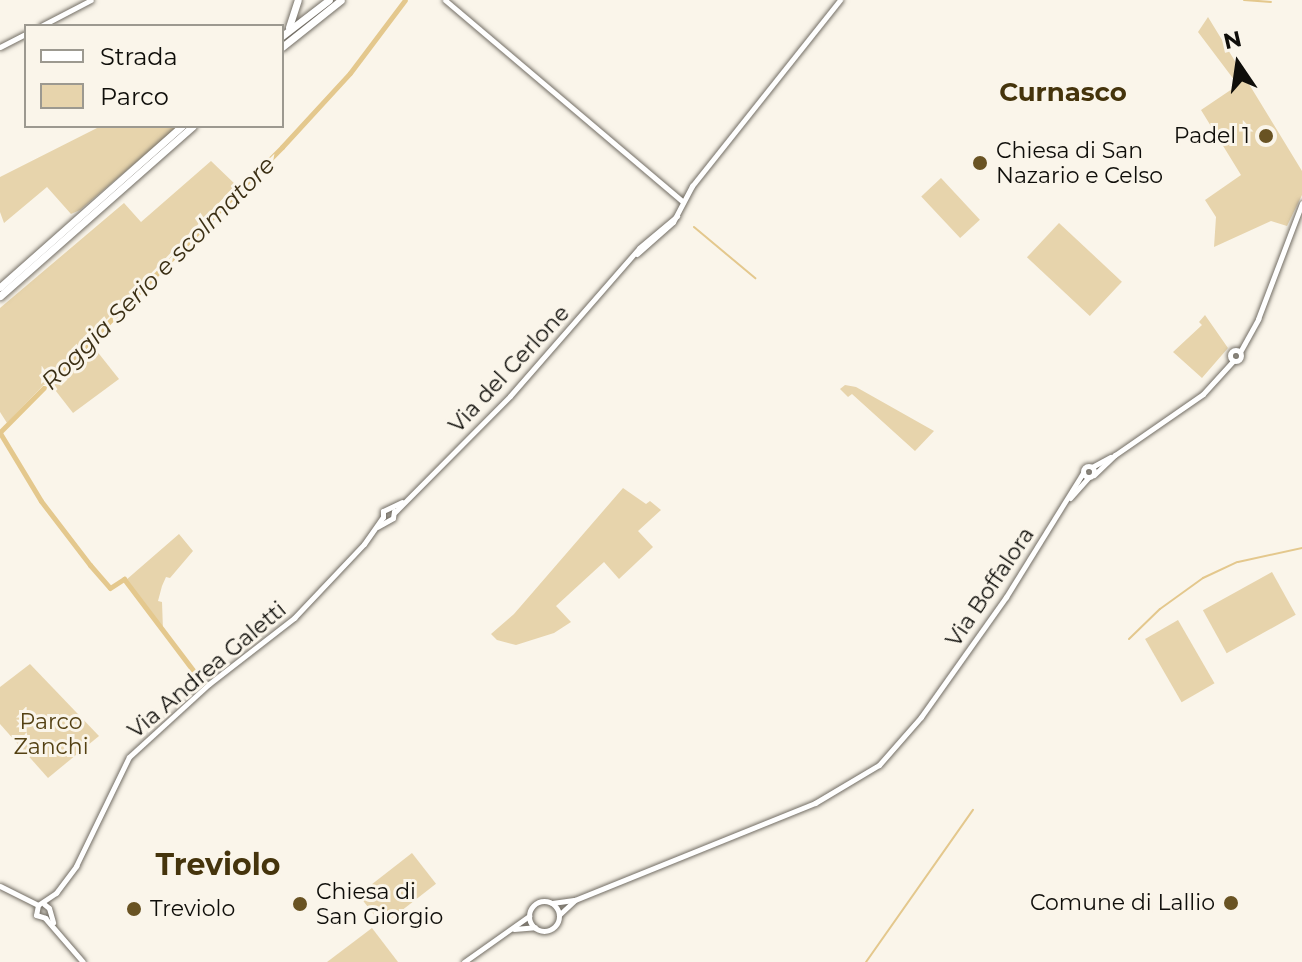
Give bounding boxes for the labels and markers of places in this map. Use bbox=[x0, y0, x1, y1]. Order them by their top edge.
place label: Padel 1 bbox=[1174, 123, 1250, 149]
marker: Padel 1 bbox=[1257, 127, 1275, 145]
place label: Chiesa di San Nazario e Celso bbox=[996, 137, 1163, 188]
marker: Chiesa di San Nazario e Celso bbox=[971, 154, 989, 172]
place label: Chiesa di San Giorgio bbox=[316, 878, 443, 930]
place label: Comune di Lallio bbox=[1030, 890, 1215, 916]
marker: Comune di Lallio bbox=[1222, 894, 1240, 912]
marker: Chiesa di San Giorgio bbox=[291, 895, 309, 913]
place label: Treviolo bbox=[150, 896, 235, 922]
marker: Treviolo bbox=[125, 900, 143, 918]

